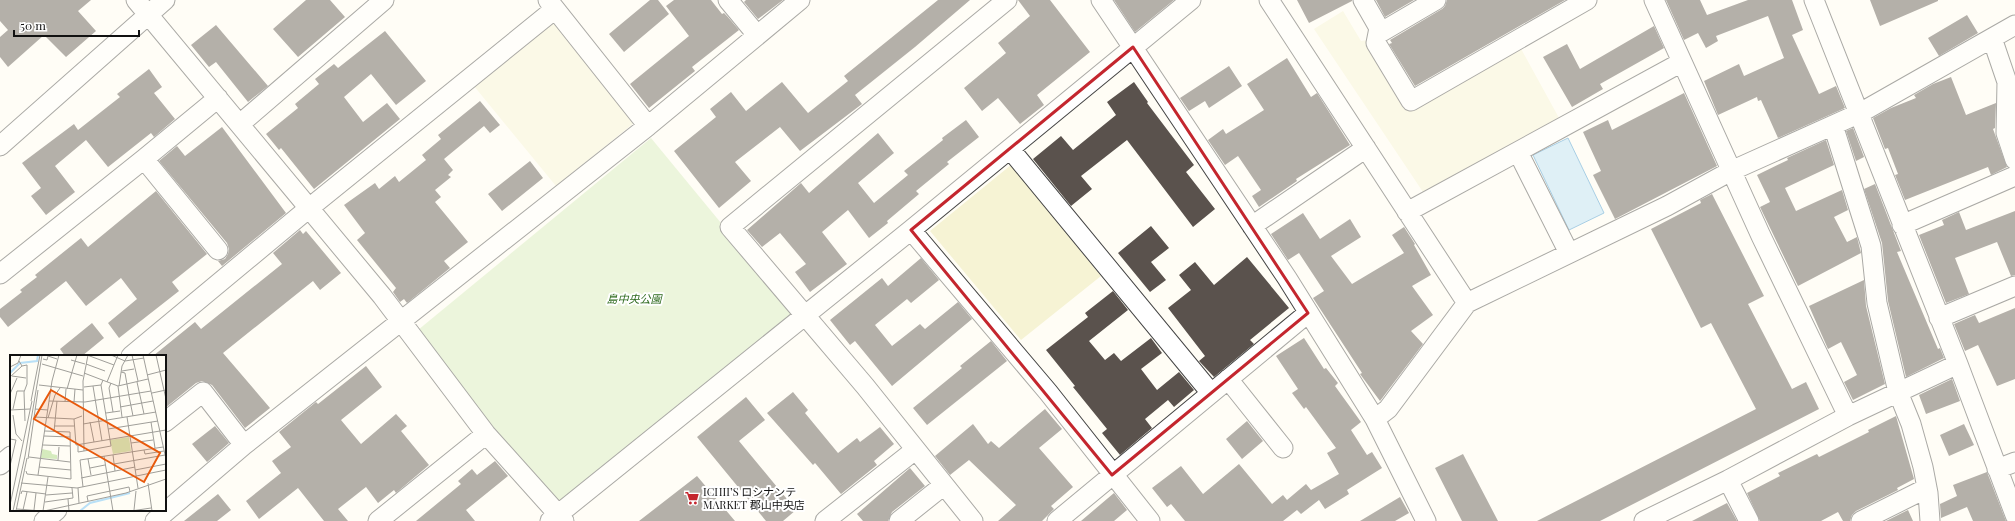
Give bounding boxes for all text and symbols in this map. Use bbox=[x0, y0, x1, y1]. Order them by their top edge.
scale bar bbox=[14, 12, 139, 38]
text: 50 m bbox=[20, 17, 46, 33]
park label: 島中央公園 bbox=[607, 291, 663, 306]
inset map bbox=[10, 355, 166, 511]
place label: ICHII’S ロシナンテ MARKET 郡山中央店 bbox=[703, 484, 805, 512]
supermarket icon: ICHII’S ロシナンテ MARKET 郡山中央店 bbox=[684, 490, 700, 506]

